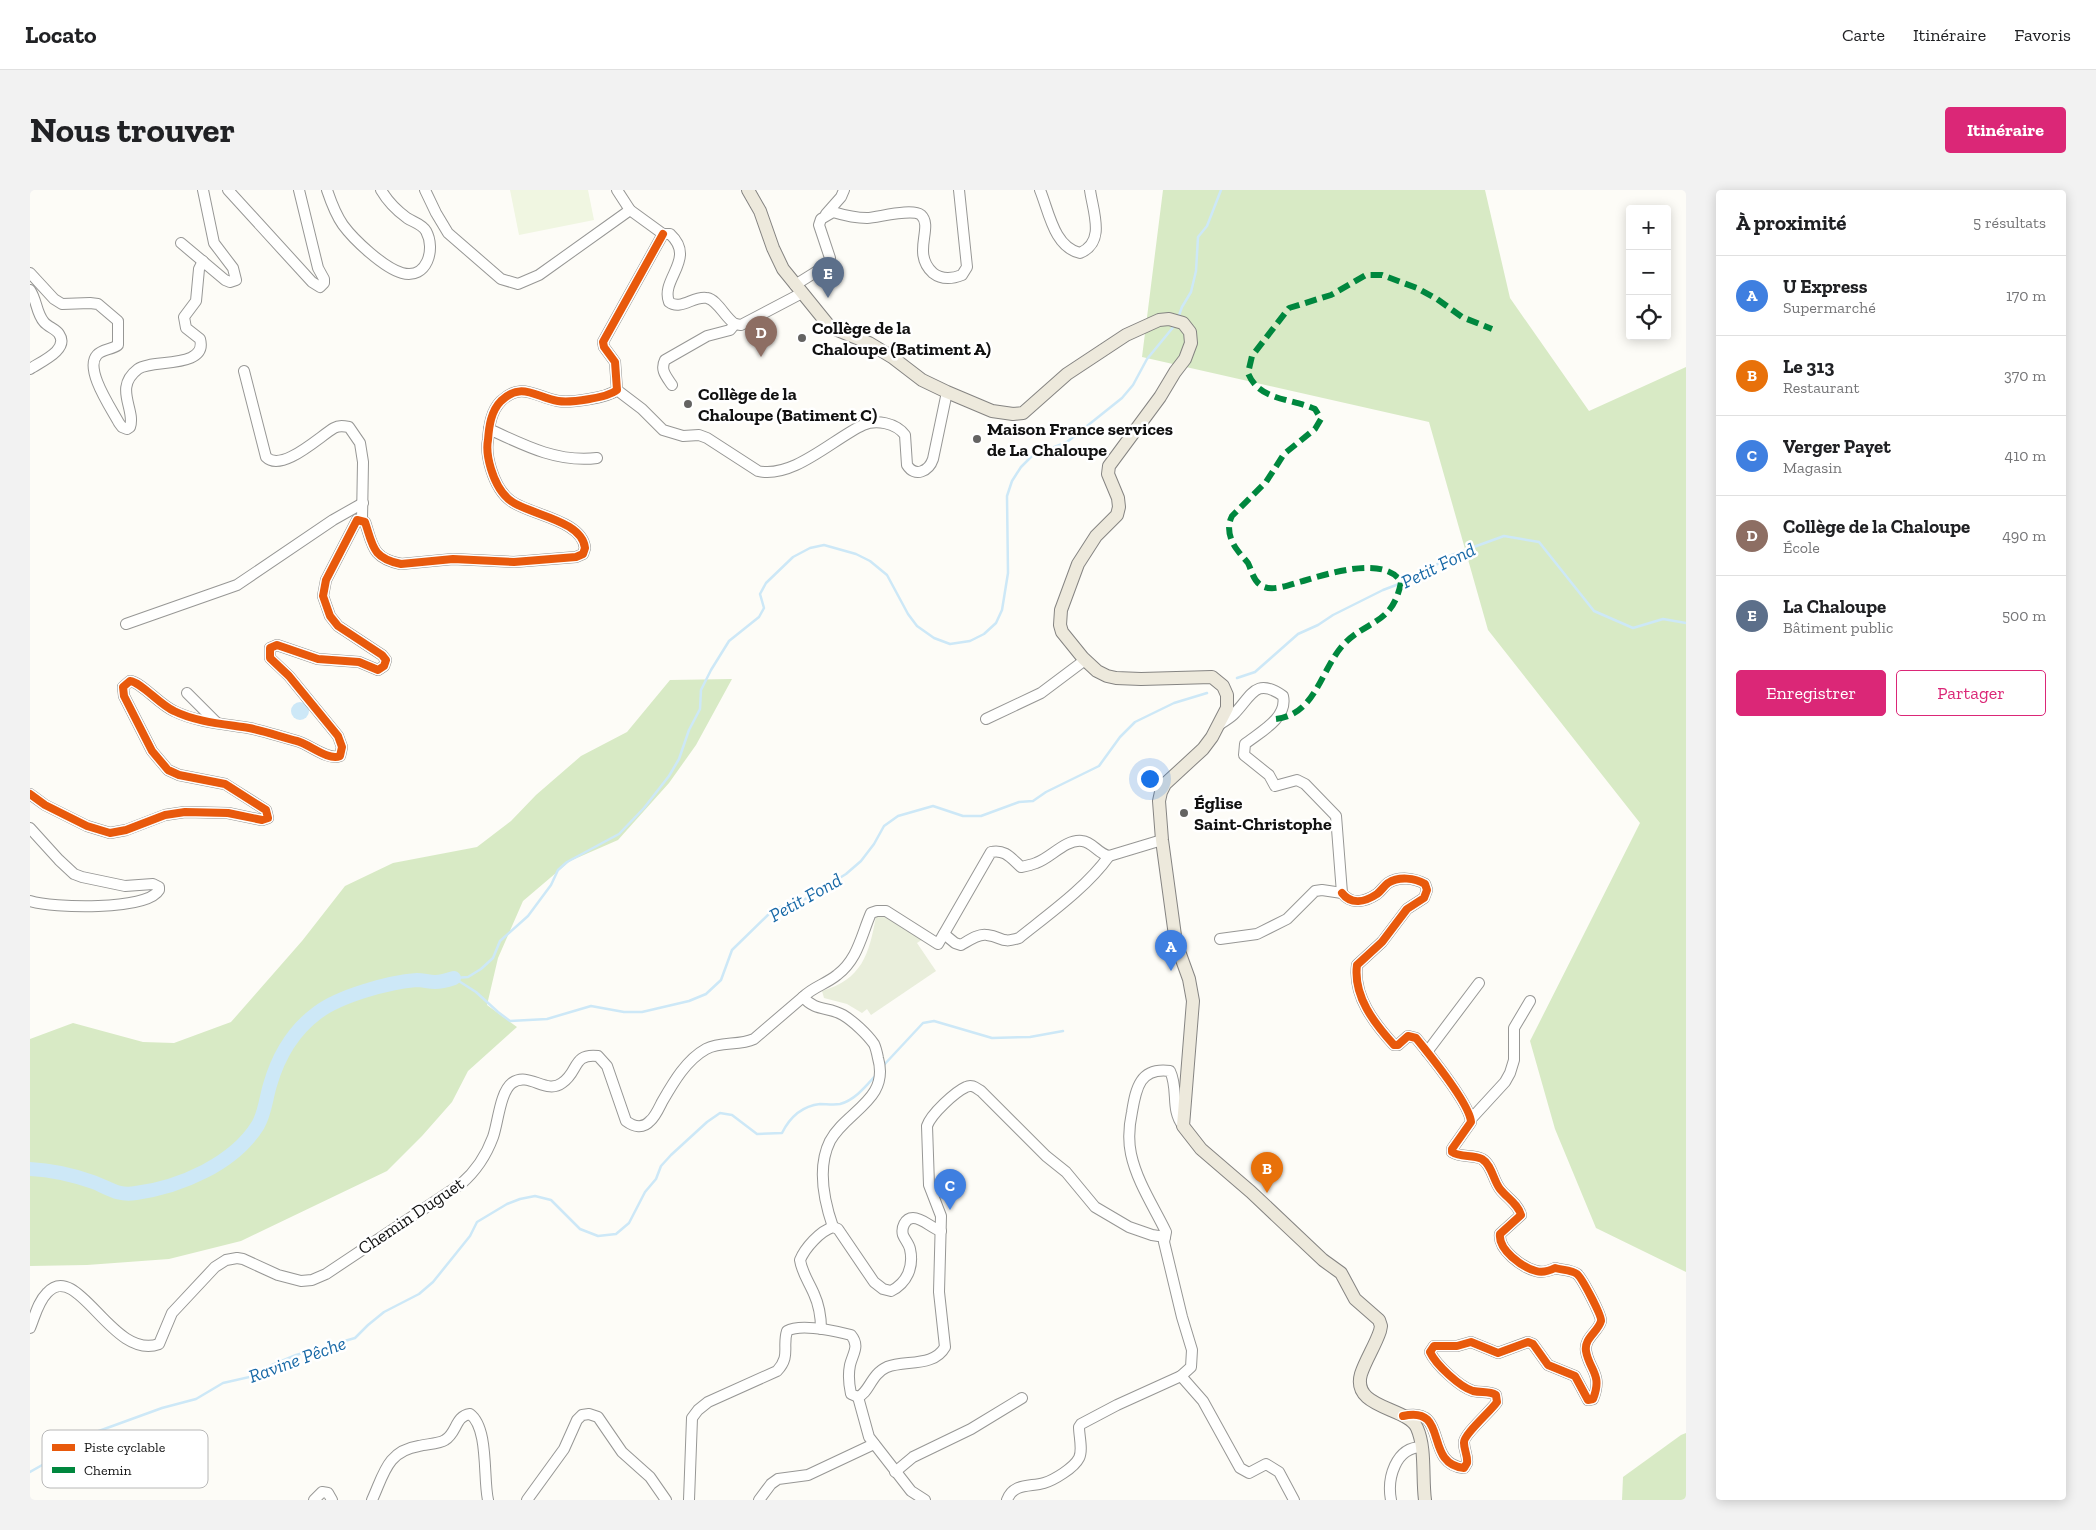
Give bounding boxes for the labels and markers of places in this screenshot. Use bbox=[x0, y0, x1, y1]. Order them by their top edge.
pin: E bbox=[812, 257, 844, 298]
pin: D bbox=[745, 316, 777, 357]
place label: Collège de la Chaloupe (Batiment A) bbox=[812, 317, 991, 360]
marker: Collège de la Chaloupe (Batiment A) bbox=[796, 332, 808, 344]
place label: Collège de la Chaloupe (Batiment C) bbox=[698, 383, 877, 426]
marker: Collège de la Chaloupe (Batiment C) bbox=[682, 398, 694, 410]
place label: Maison France services de La Chaloupe bbox=[987, 418, 1173, 461]
marker: Maison France services de La Chaloupe bbox=[971, 433, 983, 445]
place label: Église Saint-Christophe bbox=[1194, 792, 1332, 835]
marker: Église Saint-Christophe bbox=[1178, 807, 1190, 819]
pin: A bbox=[1155, 930, 1187, 971]
pin: B bbox=[1251, 1152, 1283, 1193]
pin: C bbox=[934, 1169, 966, 1210]

